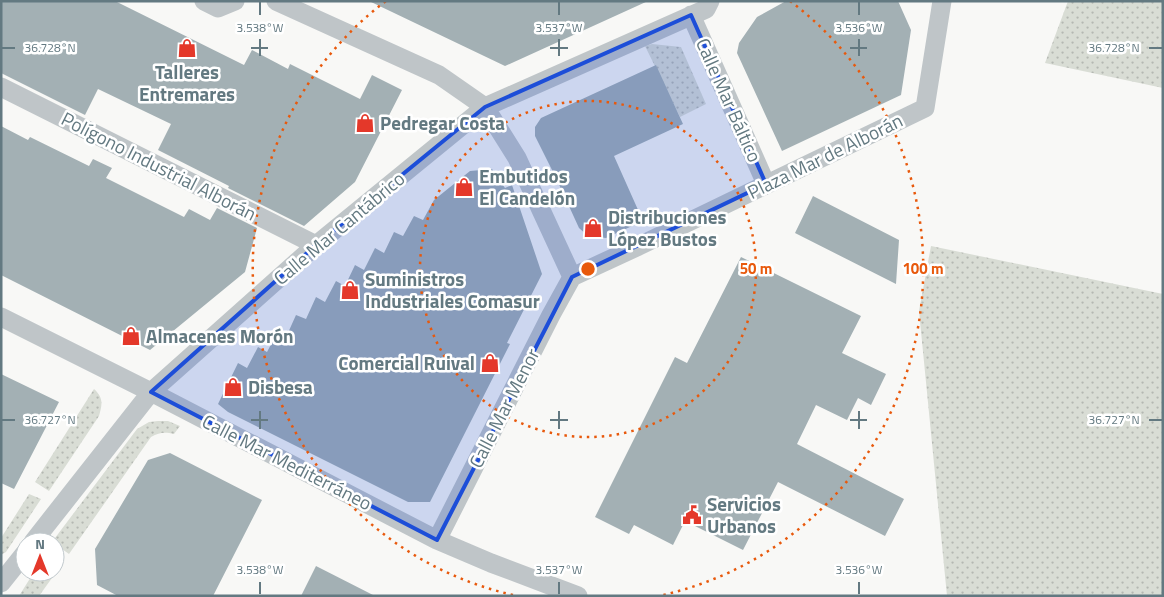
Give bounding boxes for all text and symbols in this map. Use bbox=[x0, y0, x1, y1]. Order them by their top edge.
text: 3.538°W bbox=[237, 18, 284, 37]
text: 3.537°W bbox=[536, 18, 583, 37]
text: 3.536°W bbox=[836, 18, 883, 37]
street label: Calle Mar Báltico bbox=[689, 33, 770, 167]
shop icon: Talleres Entremares bbox=[176, 37, 198, 59]
text: 36.728°N bbox=[24, 38, 76, 57]
text: 36.728°N bbox=[1088, 38, 1140, 57]
place label: Talleres Entremares bbox=[139, 57, 235, 108]
street label: Polígono Industrial Alborán bbox=[57, 104, 262, 227]
street label: Plaza Mar de Alborán bbox=[742, 105, 907, 206]
place label: Pedregar Costa bbox=[380, 108, 505, 137]
shop icon: Pedregar Costa bbox=[354, 112, 376, 134]
place label: Embutidos El Candelón bbox=[479, 161, 575, 212]
street label: Calle Mar Cantábrico bbox=[267, 164, 411, 291]
shop icon: Embutidos El Candelón bbox=[453, 176, 475, 198]
place label: Distribuciones López Bustos bbox=[608, 202, 726, 253]
shop icon: Distribuciones López Bustos bbox=[582, 217, 604, 239]
text: 50 m bbox=[740, 257, 772, 280]
text: 100 m bbox=[902, 257, 944, 280]
centre of rings bbox=[579, 260, 597, 278]
place label: Suministros Industriales Comasur bbox=[365, 264, 540, 315]
shop icon: Suministros Industriales Comasur bbox=[339, 279, 361, 301]
place label: Almacenes Morón bbox=[146, 321, 294, 350]
shop icon: Almacenes Morón bbox=[120, 325, 142, 347]
street label: Calle Mar Menor bbox=[461, 342, 546, 473]
place label: Comercial Ruival bbox=[338, 348, 475, 377]
shop icon: Comercial Ruival bbox=[479, 352, 501, 374]
place label: Disbesa bbox=[248, 372, 313, 401]
shop icon: Disbesa bbox=[222, 376, 244, 398]
street label: Calle Mar Mediterráneo bbox=[197, 406, 377, 517]
text: 36.727°N bbox=[24, 410, 76, 429]
text: 36.727°N bbox=[1088, 410, 1140, 429]
place label: Servicios Urbanos bbox=[707, 489, 781, 540]
public building icon: Servicios Urbanos bbox=[681, 504, 703, 526]
north arrow bbox=[15, 532, 65, 582]
text: N bbox=[35, 533, 45, 554]
text: 3.538°W bbox=[237, 560, 284, 579]
text: 3.537°W bbox=[536, 560, 583, 579]
text: 3.536°W bbox=[836, 560, 883, 579]

